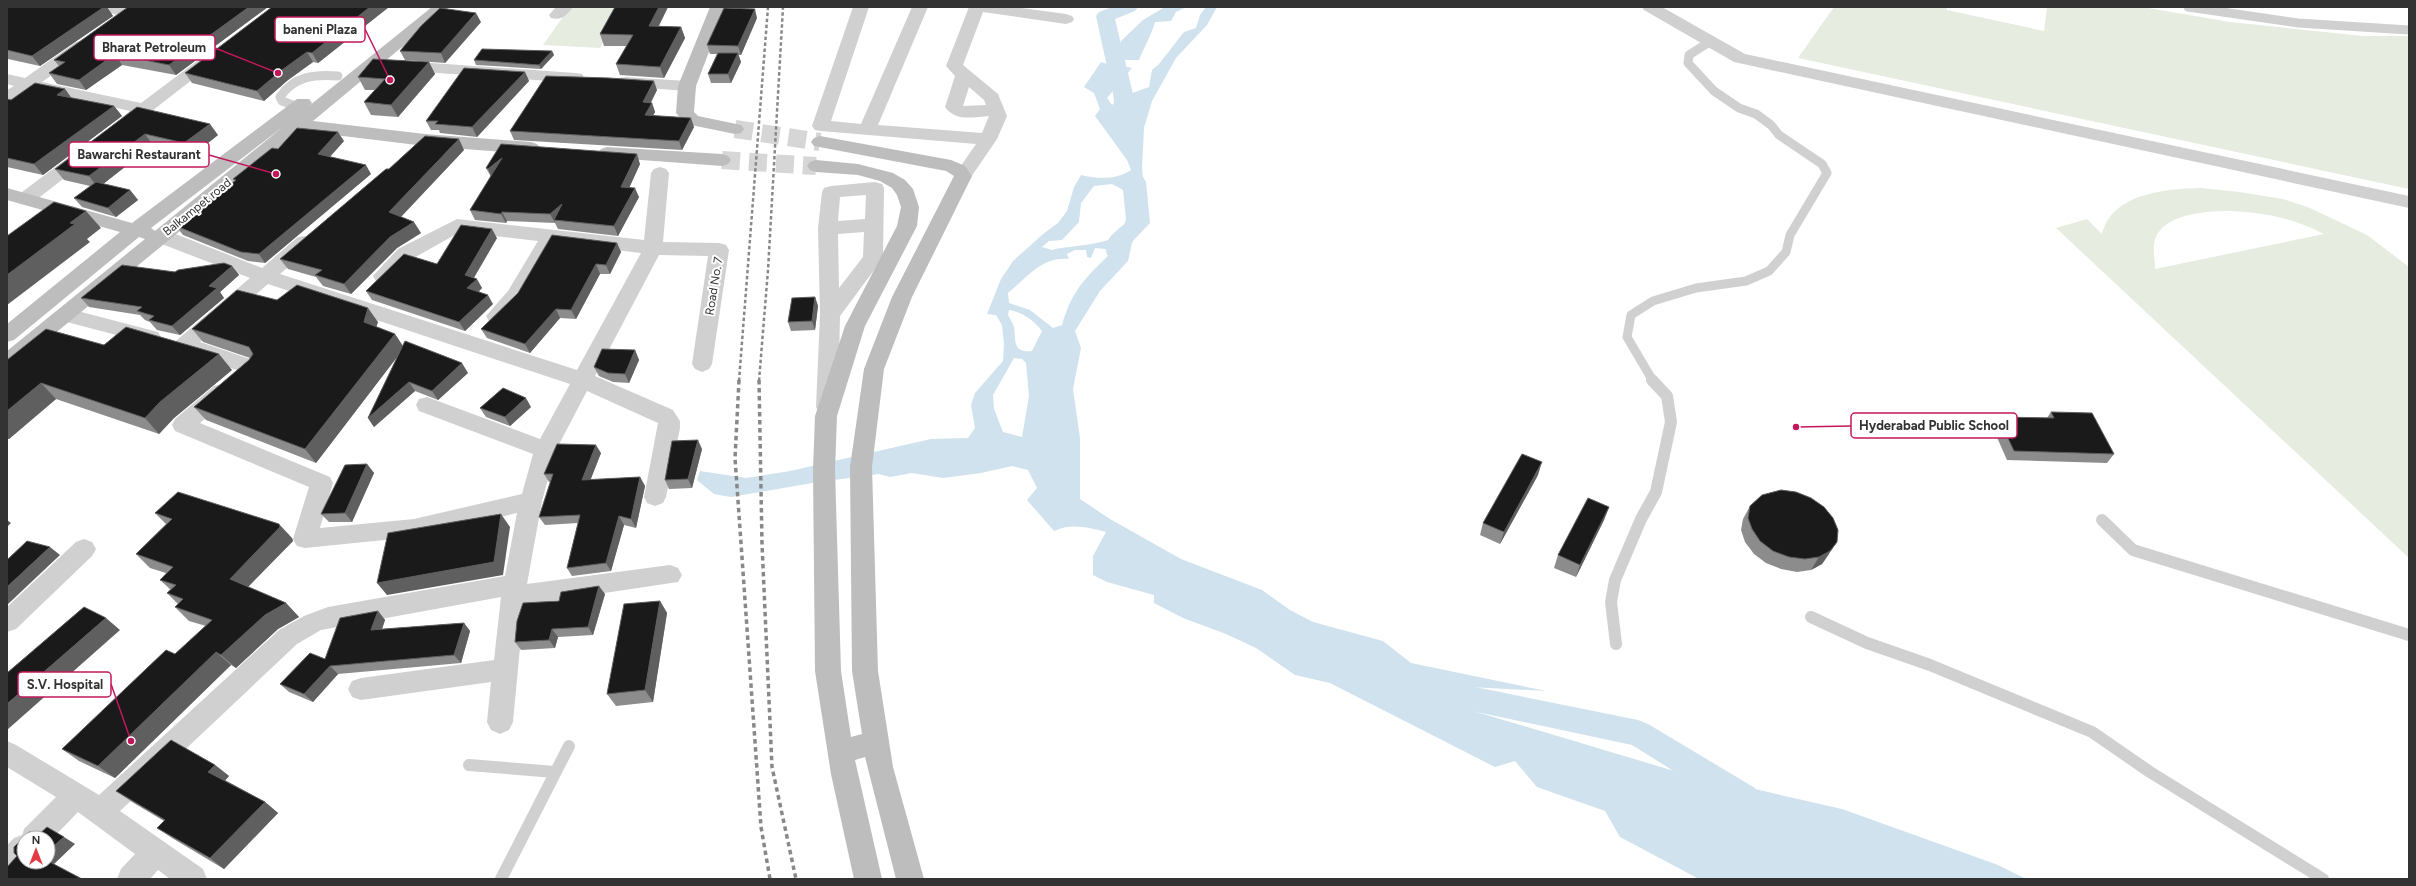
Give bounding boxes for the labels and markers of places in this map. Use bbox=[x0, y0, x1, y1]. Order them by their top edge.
callout: baneni Plaza bbox=[275, 17, 365, 42]
callout: Bharat Petroleum bbox=[94, 35, 215, 60]
callout: Bawarchi Restaurant bbox=[69, 142, 209, 167]
callout: Hyderabad Public School bbox=[1851, 413, 2017, 438]
callout: S.V. Hospital bbox=[18, 672, 111, 697]

